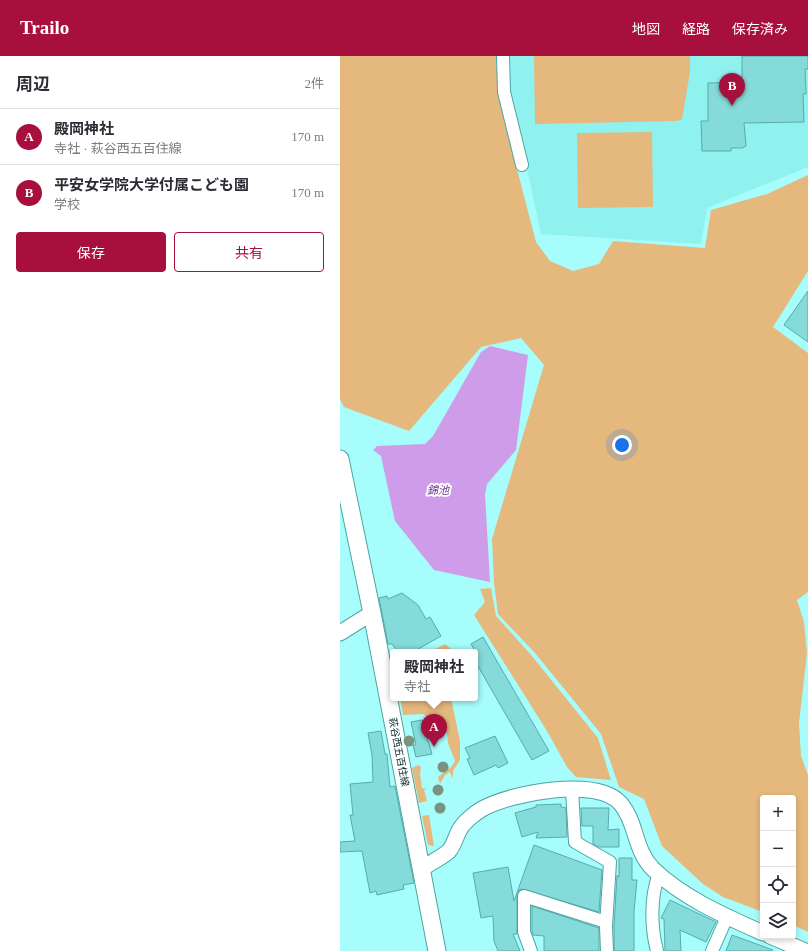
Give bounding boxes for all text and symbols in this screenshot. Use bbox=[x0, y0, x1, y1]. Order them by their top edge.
text: Trailo bbox=[20, 17, 69, 38]
text: 地図 bbox=[632, 22, 660, 37]
text: 経路 bbox=[682, 22, 710, 37]
text: 保存済み bbox=[732, 22, 788, 37]
pin: B bbox=[719, 73, 745, 106]
text: 周辺 bbox=[16, 75, 50, 94]
text: 2件 bbox=[304, 76, 324, 91]
text: 殿岡神社 bbox=[54, 121, 114, 137]
text: A bbox=[24, 129, 34, 144]
text: 170 m bbox=[291, 129, 324, 144]
text: 寺社 · 萩谷西五百住線 bbox=[54, 141, 182, 156]
text: 平安女学院大学付属こども園 bbox=[54, 177, 249, 193]
text: B bbox=[25, 185, 33, 200]
text: 170 m bbox=[291, 185, 324, 200]
text: 学校 bbox=[54, 197, 80, 212]
button: 保存 bbox=[16, 232, 166, 272]
button: 共有 bbox=[174, 232, 324, 272]
your location bbox=[612, 435, 632, 455]
water label: 錦池 bbox=[427, 484, 450, 496]
popup bbox=[390, 649, 478, 701]
text: 殿岡神社 bbox=[404, 659, 464, 675]
text: 寺社 bbox=[404, 679, 430, 694]
pin: A bbox=[421, 714, 447, 747]
street label: 萩谷西五百住線 bbox=[387, 717, 411, 787]
map controls bbox=[760, 795, 796, 939]
button: + bbox=[760, 795, 796, 831]
button: − bbox=[760, 831, 796, 867]
button: locate bbox=[760, 867, 796, 903]
button: layers bbox=[760, 903, 796, 939]

